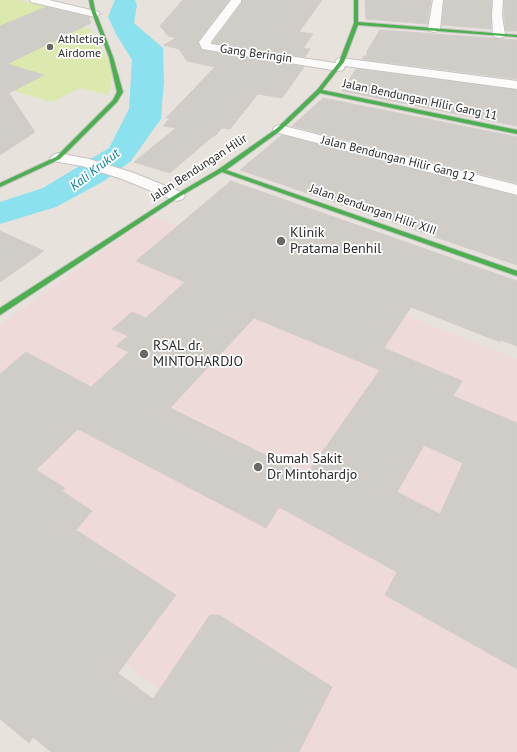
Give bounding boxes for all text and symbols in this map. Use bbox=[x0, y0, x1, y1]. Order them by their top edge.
place label: Athletiqs Airdome bbox=[58, 33, 104, 61]
marker: Athletiqs Airdome bbox=[45, 42, 55, 52]
street label: Gang Beringin bbox=[219, 42, 293, 66]
street label: Jalan Bendungan Hilir Gang 11 bbox=[341, 77, 499, 123]
street label: Jalan Bendungan Hilir bbox=[148, 131, 250, 205]
street label: Jalan Bendungan Hilir Gang 12 bbox=[320, 133, 476, 185]
water label: Kali Krukut bbox=[67, 146, 123, 194]
street label: Jalan Bendungan Hilir XIII bbox=[308, 182, 438, 238]
place label: Klinik Pratama Benhil bbox=[290, 225, 381, 258]
marker: Klinik Pratama Benhil bbox=[275, 235, 287, 247]
place label: RSAL dr. MINTOHARDJO bbox=[153, 338, 243, 370]
marker: RSAL dr. MINTOHARDJO bbox=[138, 348, 150, 360]
place label: Rumah Sakit Dr Mintohardjo bbox=[267, 451, 357, 484]
marker: Rumah Sakit Dr Mintohardjo bbox=[252, 461, 264, 473]

